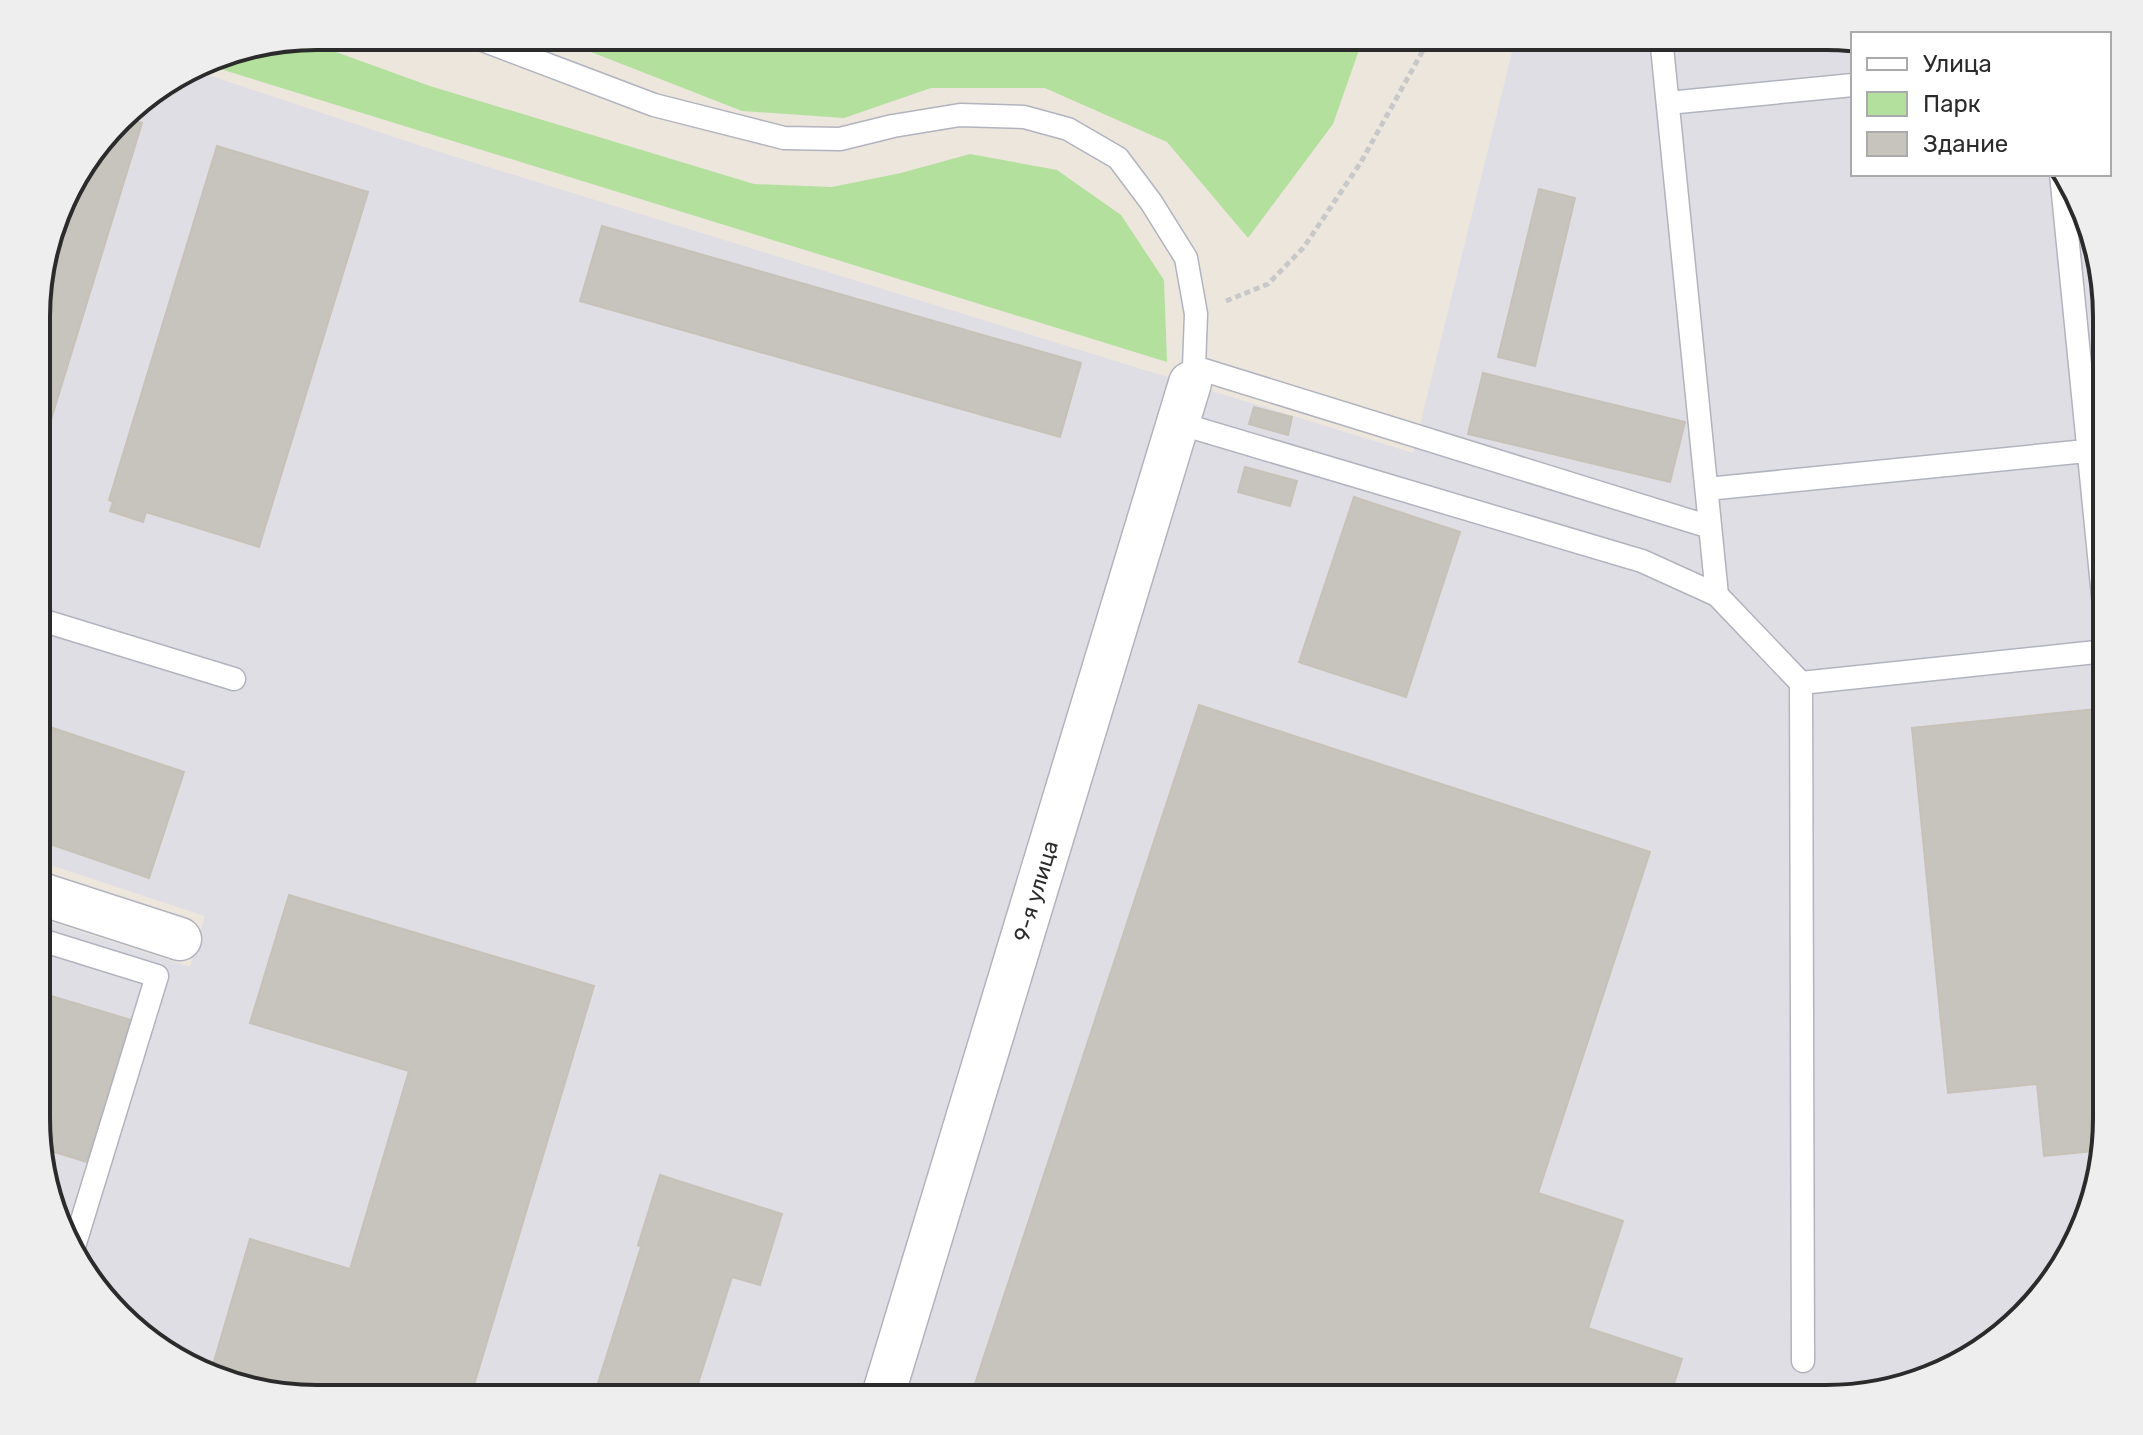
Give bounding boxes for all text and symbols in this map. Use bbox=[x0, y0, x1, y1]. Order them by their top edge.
legend bbox=[1851, 32, 2111, 176]
text: Улица bbox=[1923, 50, 1992, 78]
text: Парк bbox=[1923, 90, 1981, 118]
text: Здание bbox=[1923, 130, 2008, 158]
street label: 9-я улица bbox=[1008, 837, 1064, 945]

